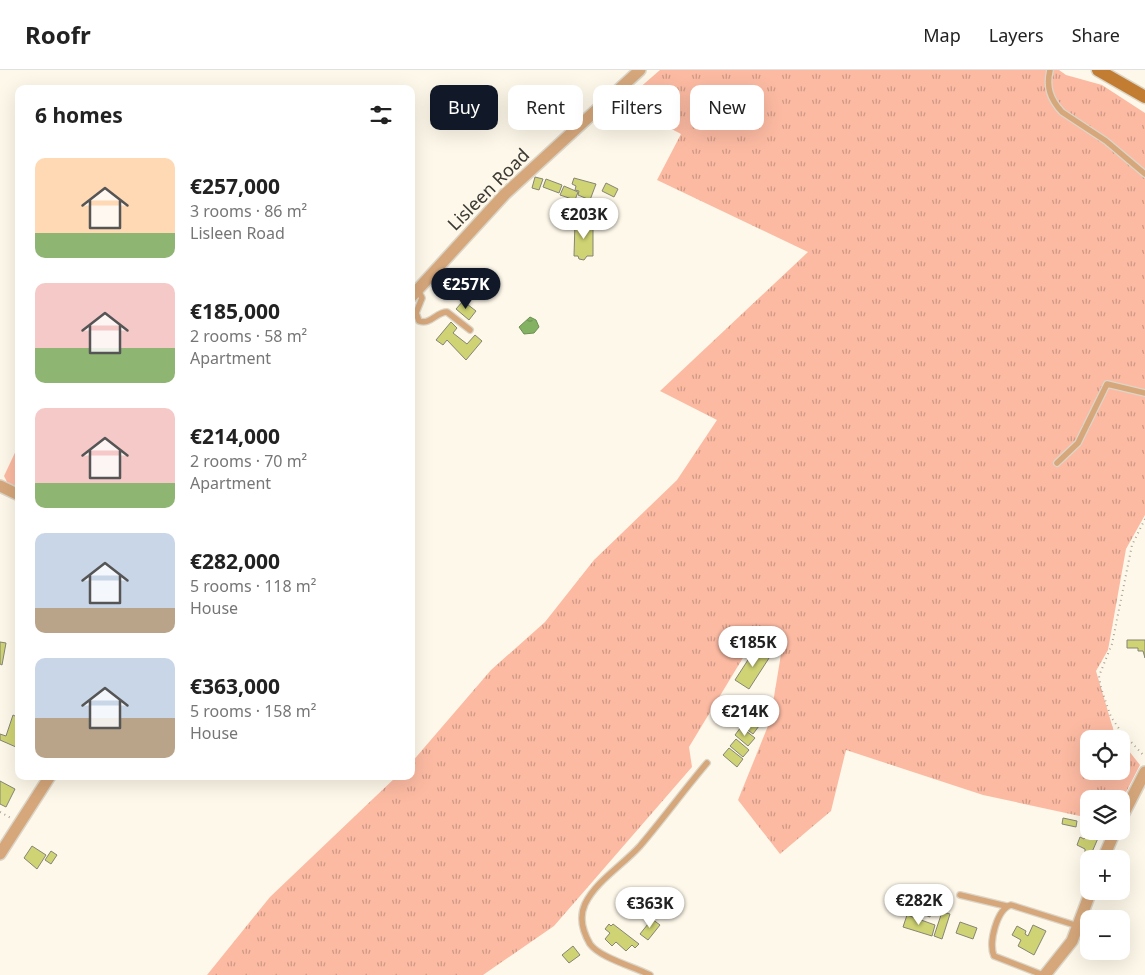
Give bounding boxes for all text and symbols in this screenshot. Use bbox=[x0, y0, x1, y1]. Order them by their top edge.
text: Roofr bbox=[25, 18, 91, 51]
text: Map bbox=[923, 23, 961, 47]
text: Layers bbox=[989, 23, 1044, 47]
text: Share bbox=[1072, 23, 1120, 47]
chip: Buy bbox=[430, 85, 498, 130]
chip: Rent bbox=[508, 85, 583, 130]
chip: Filters bbox=[593, 85, 680, 130]
chip: New bbox=[690, 85, 764, 130]
text: 6 homes bbox=[35, 101, 123, 129]
icon: filters bbox=[367, 101, 395, 129]
street label: Lisleen Road bbox=[442, 143, 534, 235]
text: €257,000 bbox=[190, 172, 280, 200]
icon: home bbox=[75, 178, 135, 238]
pin: €203K bbox=[549, 198, 619, 240]
text: 3 rooms · 86 m² bbox=[190, 200, 307, 222]
text: €203K bbox=[560, 203, 608, 225]
text: Lisleen Road bbox=[190, 222, 285, 244]
pin: €257K bbox=[431, 268, 501, 310]
text: €257K bbox=[442, 273, 490, 295]
text: €185,000 bbox=[190, 297, 280, 325]
icon: home bbox=[75, 303, 135, 363]
text: 2 rooms · 58 m² bbox=[190, 325, 307, 347]
text: Apartment bbox=[190, 347, 271, 369]
text: €214,000 bbox=[190, 422, 280, 450]
icon: home bbox=[75, 428, 135, 488]
text: 2 rooms · 70 m² bbox=[190, 450, 307, 472]
text: Apartment bbox=[190, 472, 271, 494]
text: €282,000 bbox=[190, 547, 280, 575]
icon: home bbox=[75, 553, 135, 613]
text: 5 rooms · 118 m² bbox=[190, 575, 316, 597]
text: House bbox=[190, 597, 238, 619]
pin: €185K bbox=[718, 626, 788, 668]
text: €185K bbox=[729, 631, 777, 653]
text: €363,000 bbox=[190, 672, 280, 700]
icon: home bbox=[75, 678, 135, 738]
pin: €214K bbox=[710, 694, 780, 737]
text: 5 rooms · 158 m² bbox=[190, 700, 316, 722]
text: €214K bbox=[721, 700, 769, 722]
text: House bbox=[190, 722, 238, 744]
map controls bbox=[1080, 730, 1130, 960]
button: locate bbox=[1080, 730, 1130, 780]
button: layers bbox=[1080, 790, 1130, 840]
button: + bbox=[1080, 850, 1130, 900]
pin: €282K bbox=[884, 884, 954, 926]
pin: €363K bbox=[615, 886, 685, 929]
text: €282K bbox=[895, 889, 943, 911]
text: €363K bbox=[626, 892, 674, 914]
button: − bbox=[1080, 910, 1130, 960]

